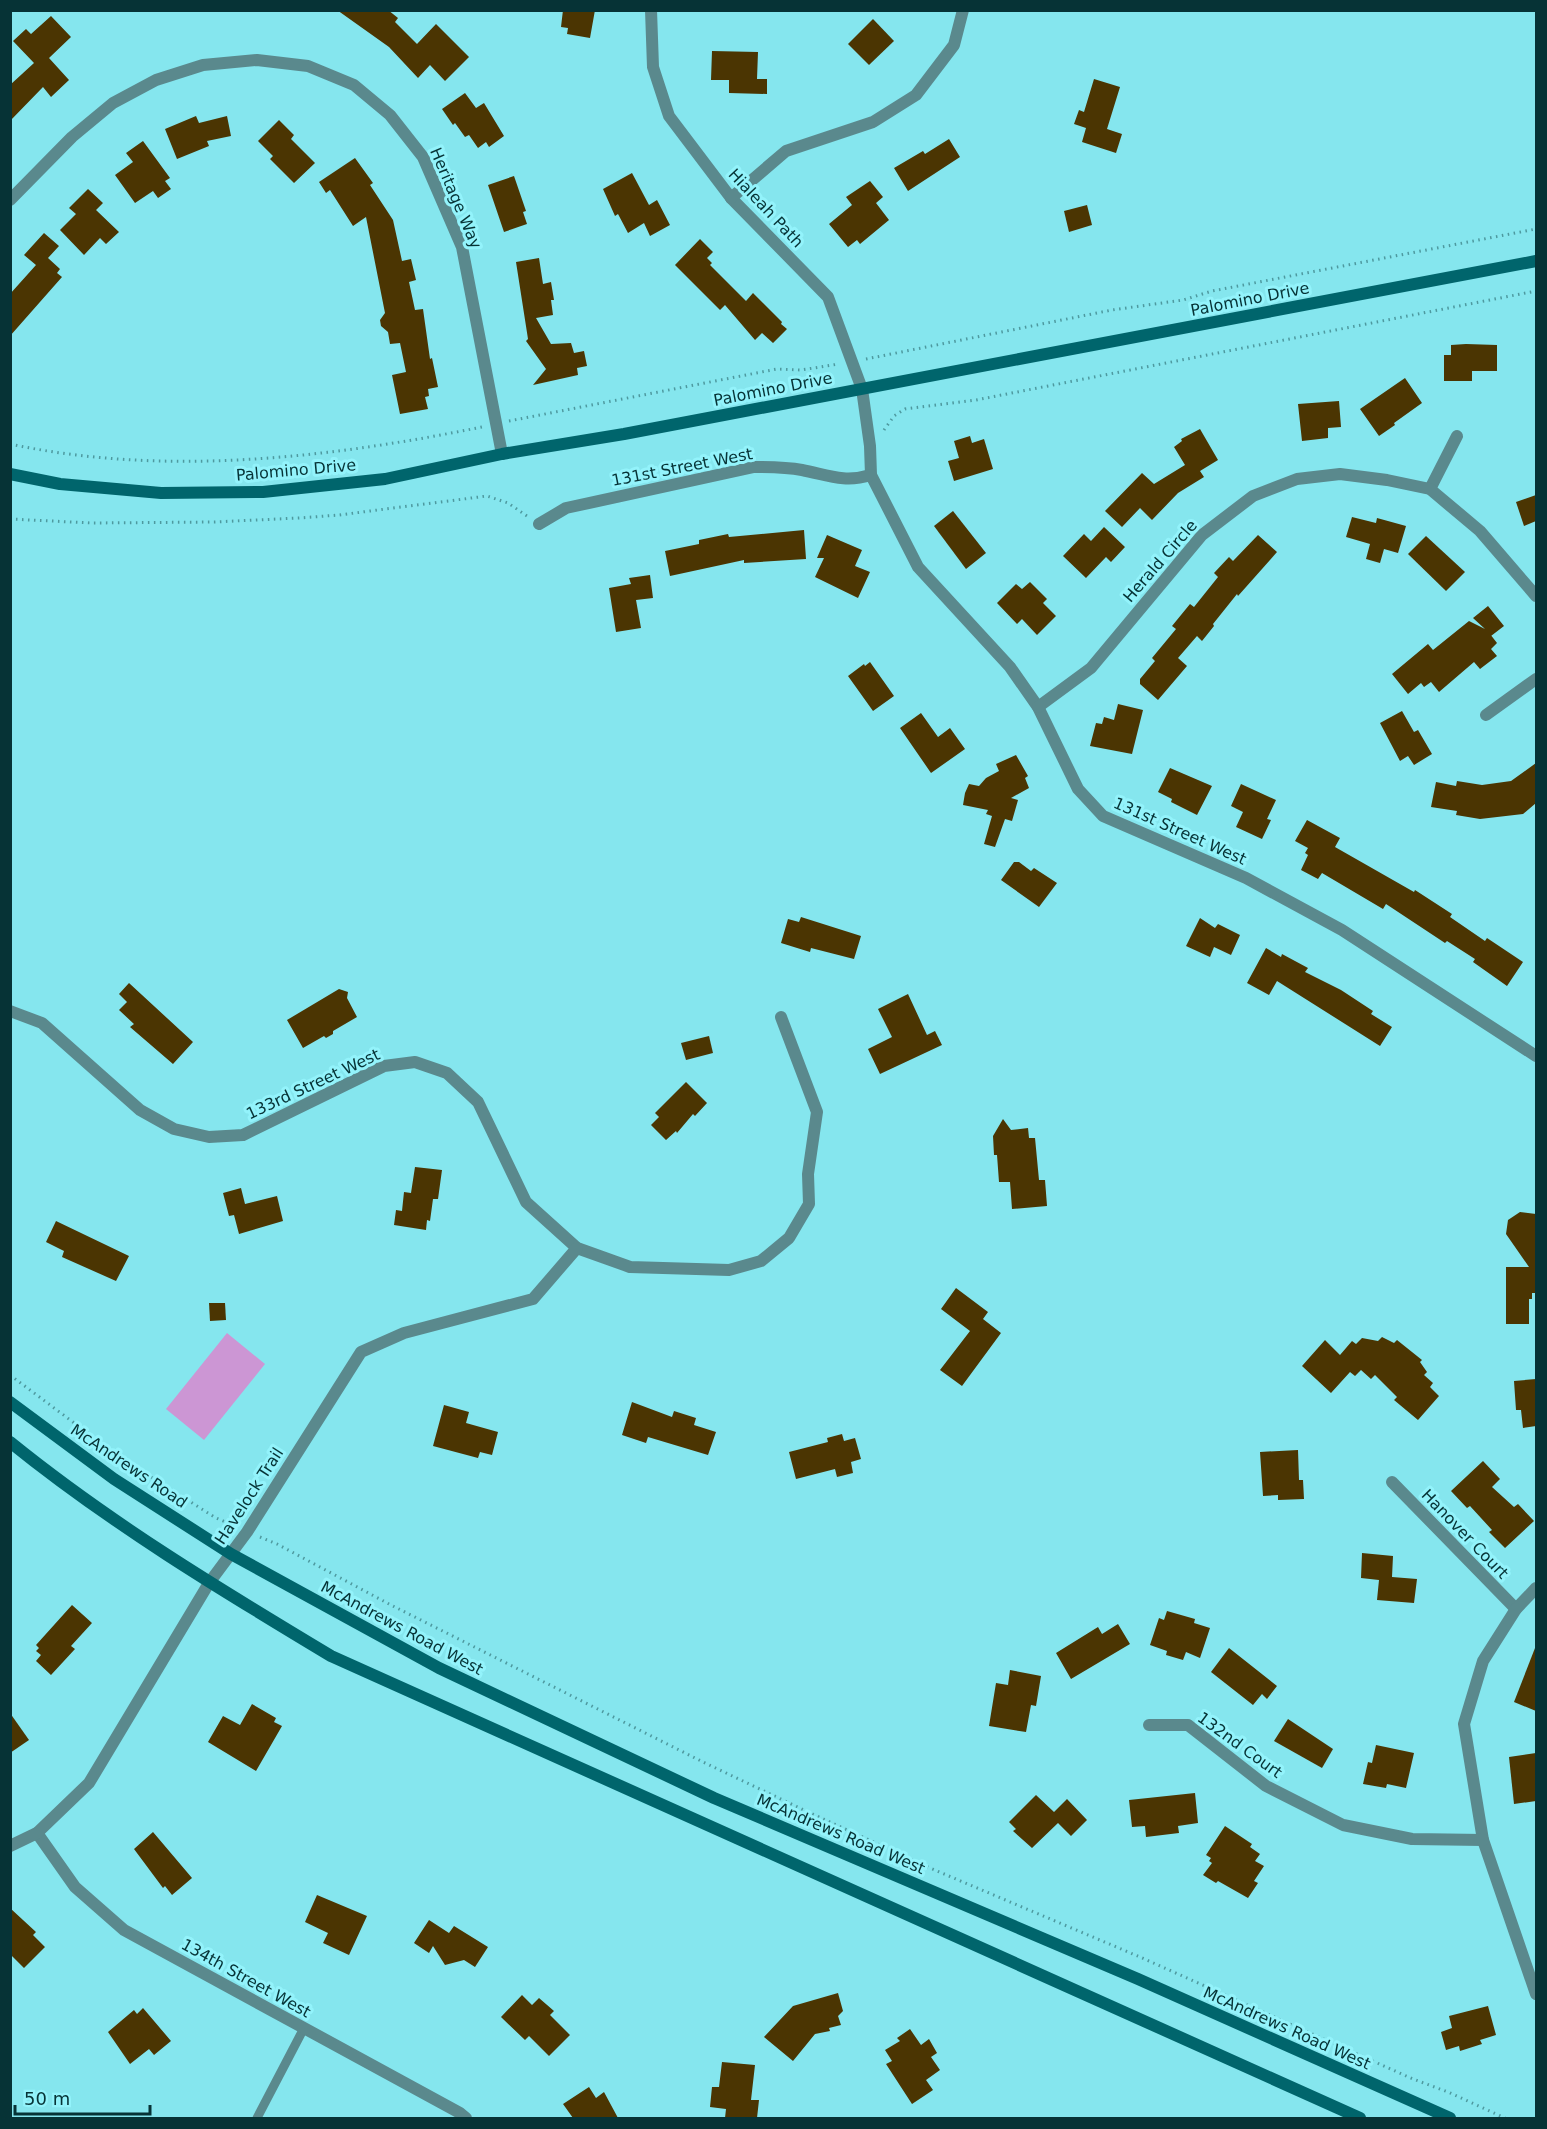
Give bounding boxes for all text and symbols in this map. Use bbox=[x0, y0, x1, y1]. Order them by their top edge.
street label: Heritage Way bbox=[426, 145, 486, 251]
street label: Hialeah Path bbox=[725, 165, 807, 251]
street label: Palomino Drive bbox=[1189, 278, 1311, 320]
street label: Palomino Drive bbox=[712, 368, 834, 410]
street label: 131st Street West bbox=[610, 444, 754, 490]
street label: Palomino Drive bbox=[235, 455, 357, 485]
street label: Herald Circle bbox=[1119, 516, 1201, 606]
street label: 131st Street West bbox=[1111, 793, 1249, 869]
street label: 133rd Street West bbox=[243, 1045, 383, 1123]
street label: McAndrews Road bbox=[67, 1420, 191, 1512]
street label: Havelock Trail bbox=[211, 1444, 287, 1548]
street label: Hanover Court bbox=[1418, 1485, 1512, 1583]
street label: McAndrews Road West bbox=[318, 1577, 486, 1679]
street label: 132nd Court bbox=[1194, 1708, 1286, 1782]
street label: McAndrews Road West bbox=[754, 1790, 928, 1878]
street label: 134th Street West bbox=[178, 1935, 314, 2021]
street label: McAndrews Road West bbox=[1200, 1983, 1374, 2073]
scale bar bbox=[15, 2078, 150, 2116]
text: 50 m bbox=[24, 2088, 70, 2109]

